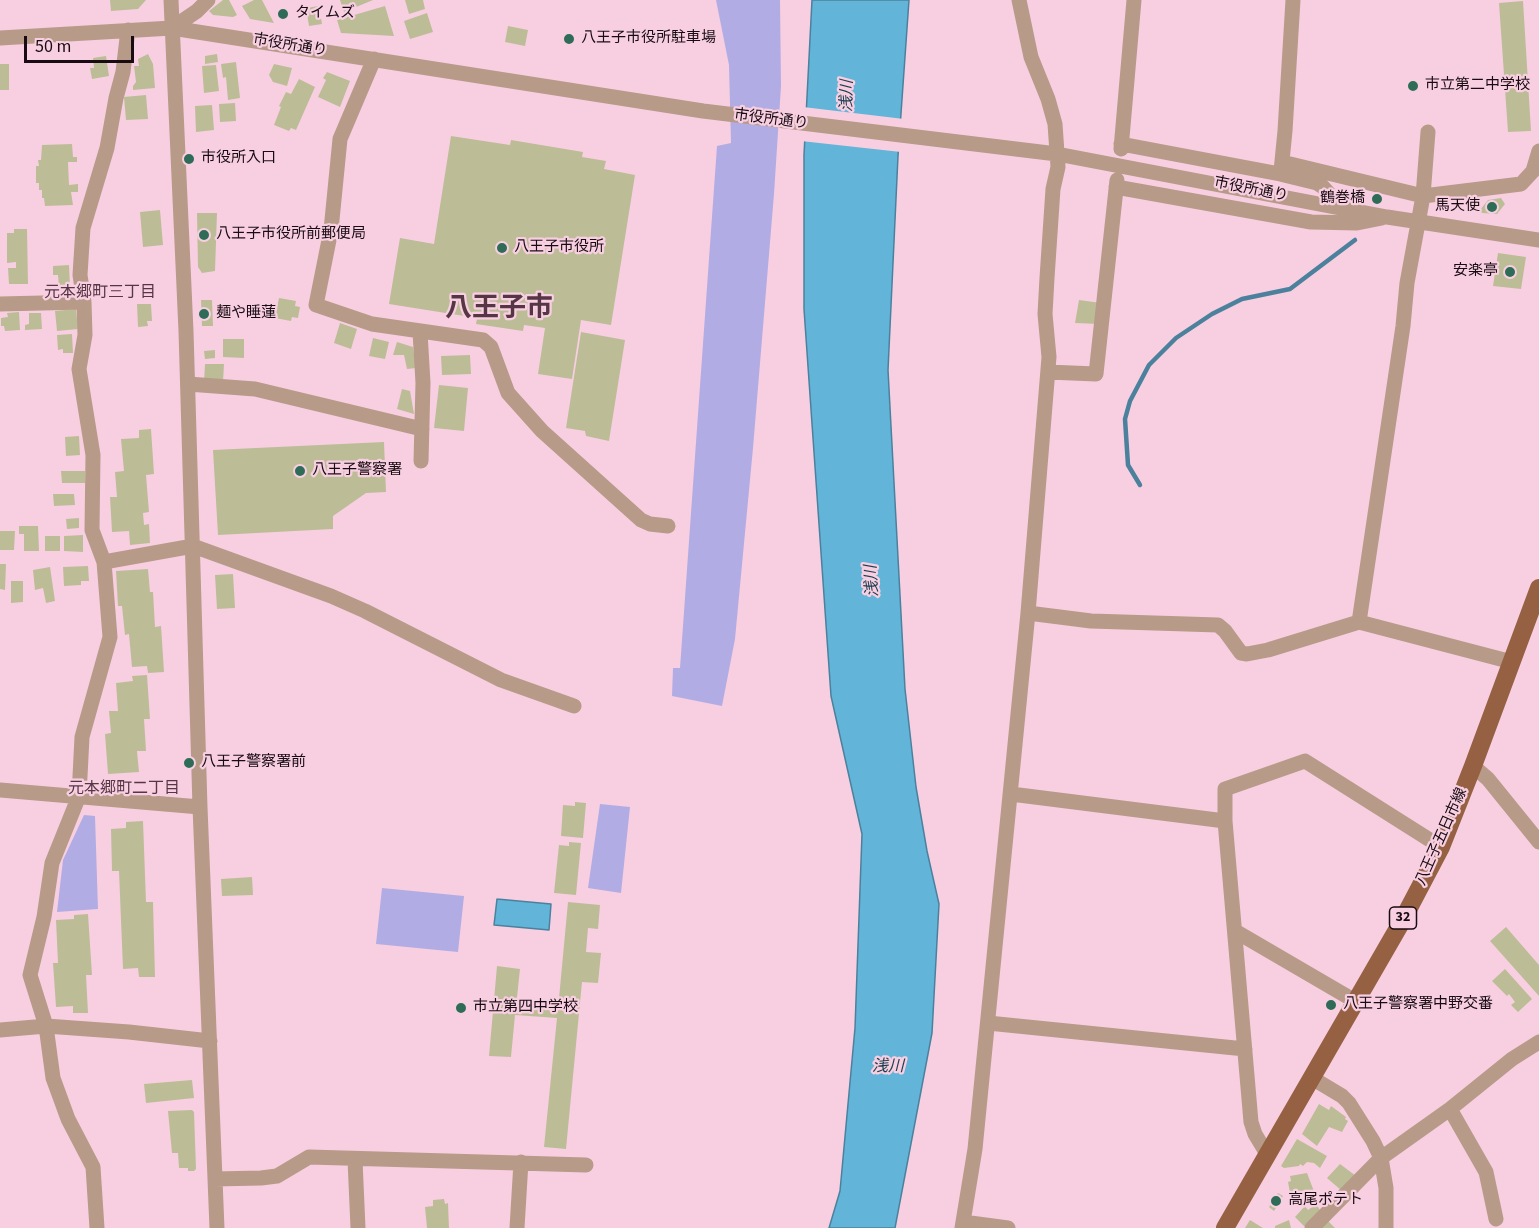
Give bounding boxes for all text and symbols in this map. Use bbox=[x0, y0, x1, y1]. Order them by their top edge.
place label: タイムズ bbox=[295, 5, 355, 23]
marker: タイムズ bbox=[276, 7, 290, 21]
scale bar bbox=[27, 24, 136, 62]
place label: 八王子市役所駐車場 bbox=[581, 30, 716, 48]
street label: 市役所通り bbox=[252, 31, 328, 61]
marker: 八王子市役所駐車場 bbox=[562, 32, 576, 46]
text: 50 m bbox=[35, 34, 71, 59]
place label: 市立第二中学校 bbox=[1425, 77, 1530, 95]
marker: 市立第二中学校 bbox=[1406, 79, 1420, 93]
water label: 浅川 bbox=[838, 80, 858, 112]
street label: 市役所通り bbox=[733, 106, 809, 134]
place label: 市役所入口 bbox=[201, 150, 276, 168]
marker: 市役所入口 bbox=[182, 152, 196, 166]
street label: 市役所通り bbox=[1212, 174, 1290, 206]
place label: 鶴巻橋 bbox=[1320, 190, 1365, 208]
marker: 鶴巻橋 bbox=[1370, 192, 1384, 206]
place label: 馬天使 bbox=[1435, 198, 1480, 216]
marker: 馬天使 bbox=[1485, 200, 1499, 214]
place label: 八王子市役所前郵便局 bbox=[216, 226, 366, 244]
marker: 八王子市役所前郵便局 bbox=[197, 228, 211, 242]
place label: 八王子市役所 bbox=[514, 239, 604, 257]
marker: 八王子市役所 bbox=[495, 241, 509, 255]
place label: 安楽亭 bbox=[1453, 263, 1498, 281]
marker: 安楽亭 bbox=[1503, 265, 1517, 279]
district label: 元本郷町三丁目 bbox=[44, 283, 156, 303]
district label: 八王子市 bbox=[445, 294, 553, 326]
place label: 麺や睡蓮 bbox=[216, 305, 276, 323]
marker: 麺や睡蓮 bbox=[197, 307, 211, 321]
place label: 八王子警察署 bbox=[312, 462, 402, 480]
marker: 八王子警察署 bbox=[293, 464, 307, 478]
water label: 浅川 bbox=[862, 564, 884, 598]
place label: 八王子警察署前 bbox=[201, 754, 306, 772]
marker: 八王子警察署前 bbox=[182, 756, 196, 770]
district label: 元本郷町二丁目 bbox=[68, 779, 180, 799]
street label: 八王子五日市線 bbox=[1412, 785, 1472, 889]
road number: 32 bbox=[1390, 907, 1416, 929]
place label: 八王子警察署中野交番 bbox=[1343, 996, 1493, 1014]
marker: 八王子警察署中野交番 bbox=[1324, 998, 1338, 1012]
place label: 市立第四中学校 bbox=[473, 999, 578, 1017]
marker: 市立第四中学校 bbox=[454, 1001, 468, 1015]
water label: 浅川 bbox=[872, 1057, 904, 1077]
place label: 高尾ポテト bbox=[1288, 1192, 1363, 1210]
marker: 高尾ポテト bbox=[1269, 1194, 1283, 1208]

